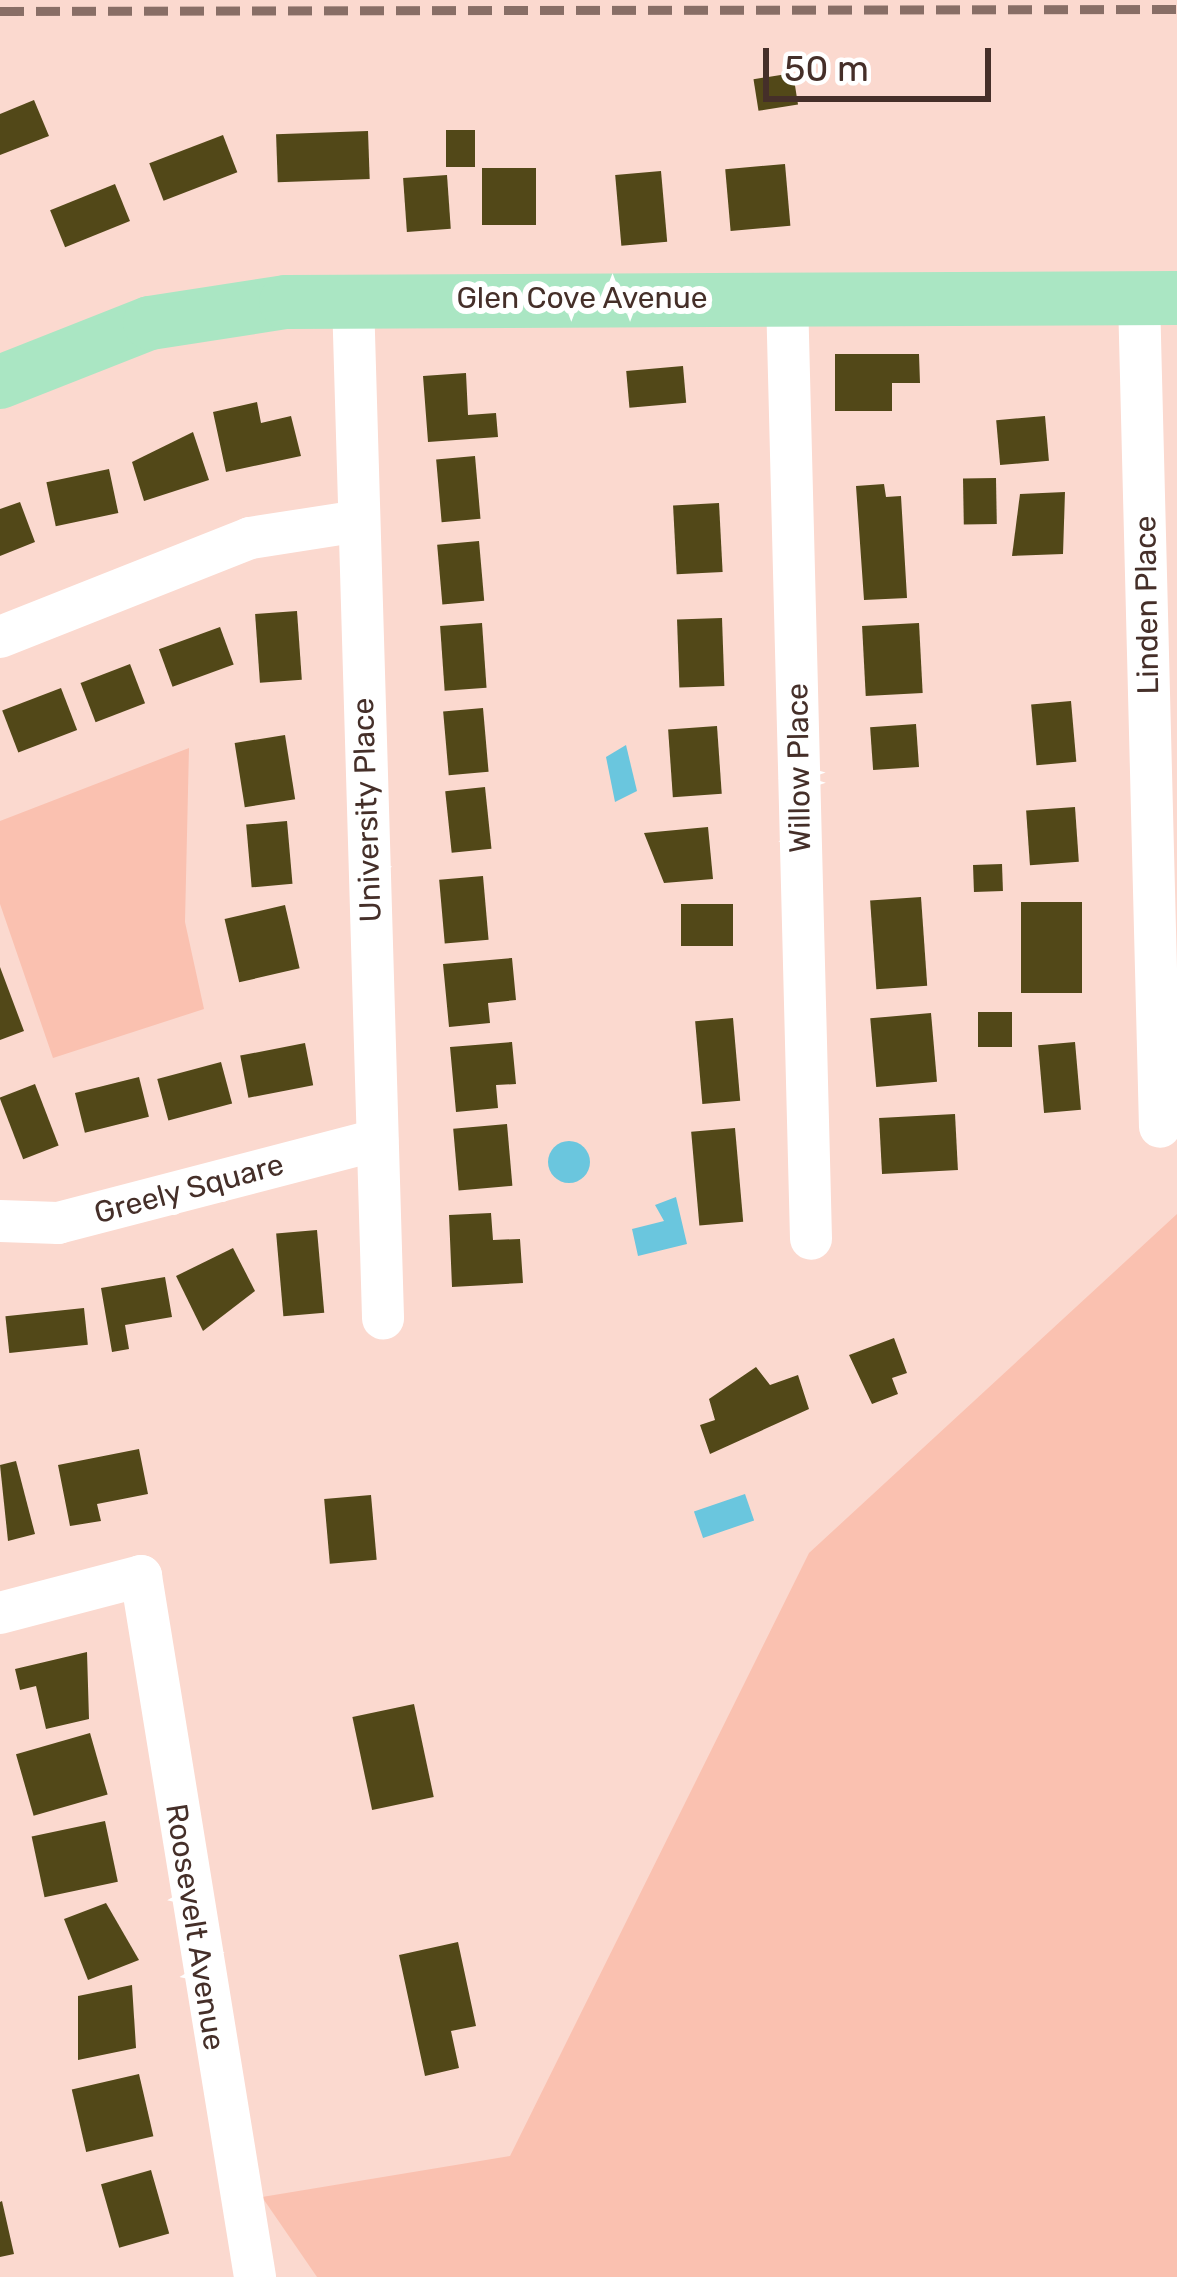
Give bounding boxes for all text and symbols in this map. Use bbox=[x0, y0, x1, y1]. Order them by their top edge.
scale bar bbox=[769, 24, 997, 98]
text: 50 m bbox=[784, 47, 869, 90]
street label: Glen Cove Avenue bbox=[456, 280, 708, 316]
street label: Linden Place bbox=[1127, 515, 1167, 695]
street label: Willow Place bbox=[780, 682, 818, 854]
street label: University Place bbox=[345, 697, 389, 923]
street label: Greely Square bbox=[90, 1146, 288, 1232]
street label: Roosevelt Avenue bbox=[158, 1801, 232, 2053]

